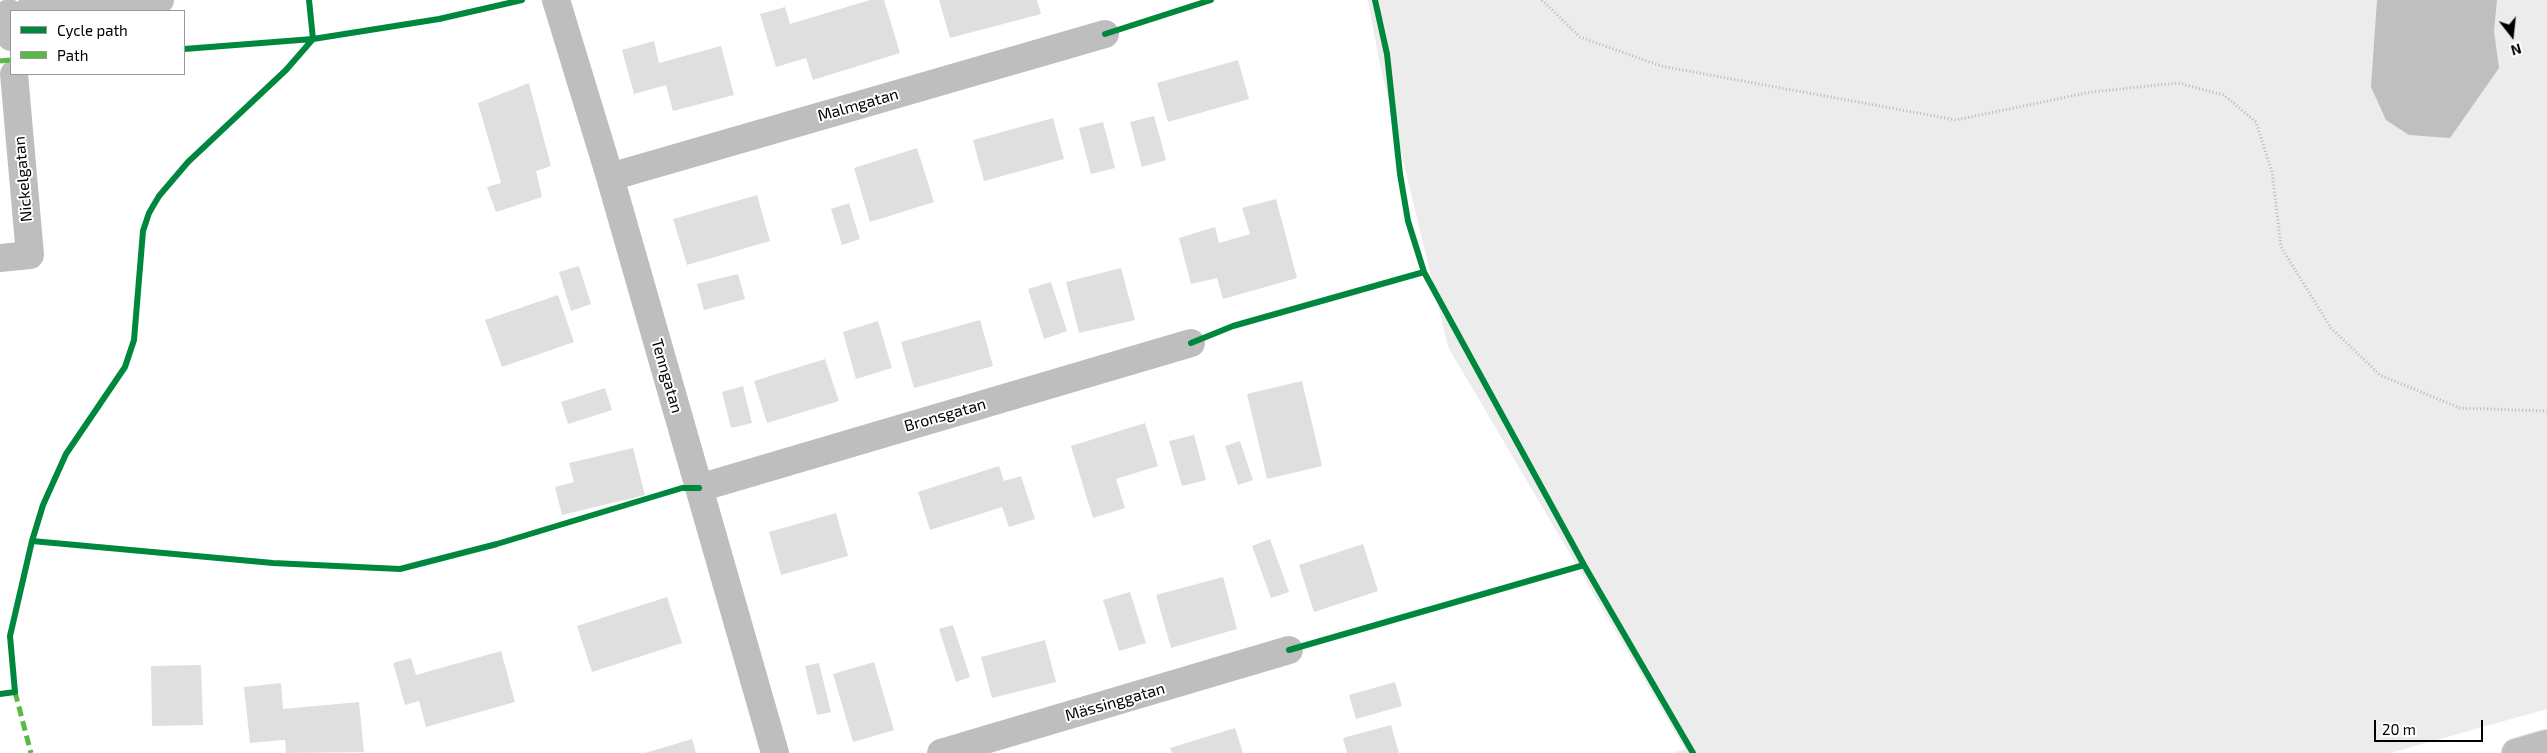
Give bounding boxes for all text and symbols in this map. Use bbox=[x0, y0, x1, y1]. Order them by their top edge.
legend bbox=[10, 10, 185, 75]
north arrow bbox=[2487, 10, 2537, 60]
text: Cycle path bbox=[57, 21, 128, 39]
text: N bbox=[2509, 40, 2523, 59]
text: Path bbox=[57, 46, 88, 64]
street label: Malmgatan bbox=[815, 84, 901, 126]
street label: Nickelgatan bbox=[10, 135, 36, 223]
street label: Tenngatan bbox=[647, 337, 687, 415]
street label: Bronsgatan bbox=[902, 394, 988, 436]
street label: Mässinggatan bbox=[1063, 679, 1167, 725]
scale bar bbox=[2377, 710, 2486, 742]
text: 20 m bbox=[2382, 720, 2416, 738]

